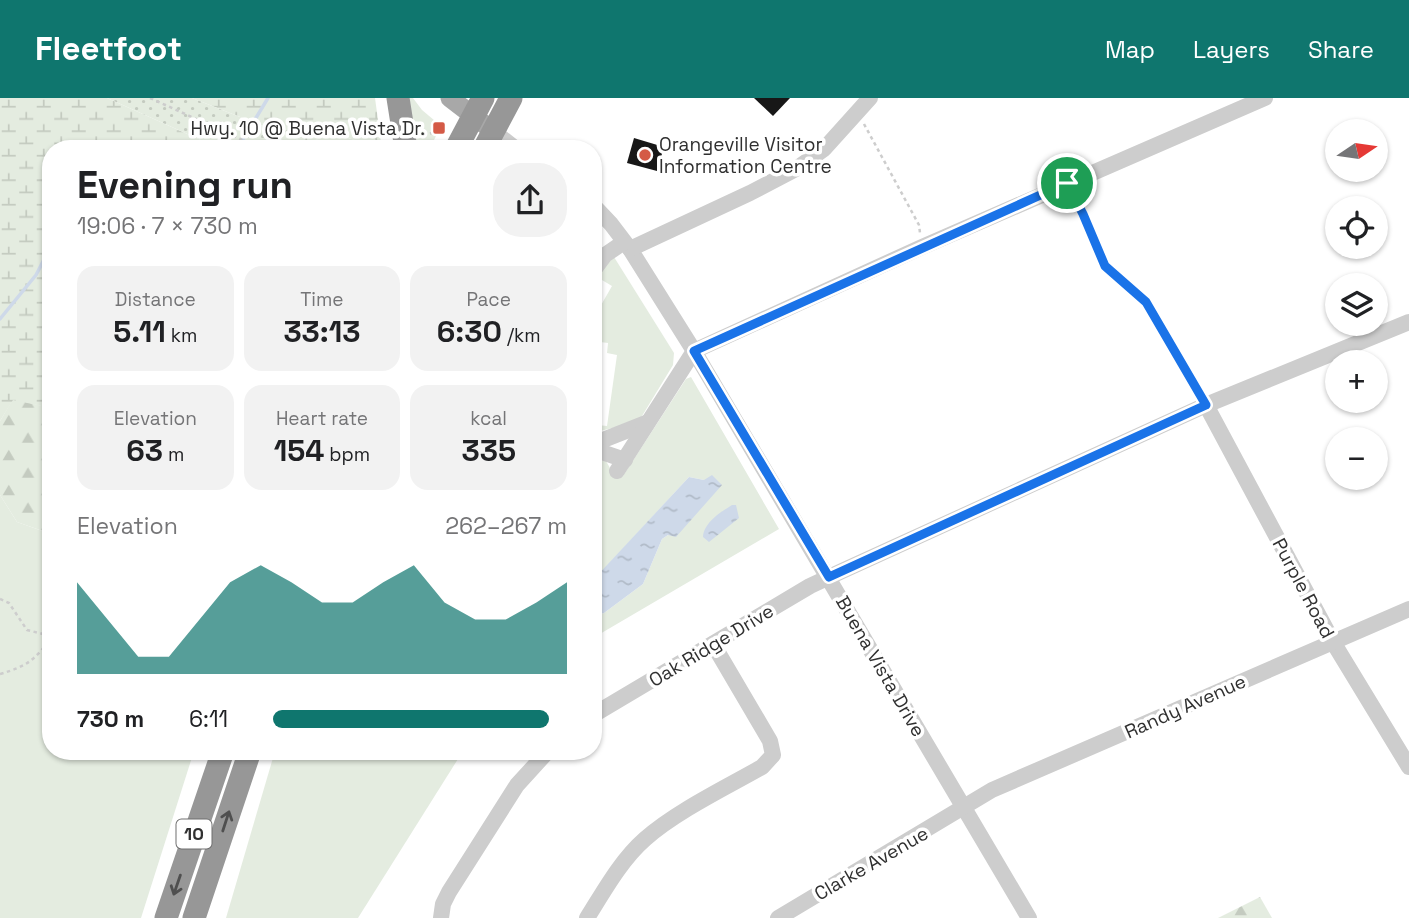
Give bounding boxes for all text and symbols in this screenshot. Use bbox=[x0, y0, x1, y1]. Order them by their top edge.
text: Fleetfoot bbox=[35, 28, 182, 70]
text: Map bbox=[1105, 34, 1155, 65]
text: Layers bbox=[1193, 34, 1270, 65]
text: Share bbox=[1308, 34, 1374, 65]
place label: Hwy. 10 @ Buena Vista Dr. bbox=[191, 116, 425, 141]
north arrow bbox=[1325, 119, 1388, 182]
map controls bbox=[1325, 119, 1388, 490]
marker: Hwy. 10 @ Buena Vista Dr. bbox=[431, 120, 447, 136]
place label: Orangeville Visitor Information Centre bbox=[659, 132, 832, 179]
marker: Orangeville Visitor Information Centre bbox=[637, 147, 653, 163]
pin bbox=[1037, 153, 1097, 213]
text: Evening run bbox=[77, 161, 293, 209]
button: share bbox=[493, 163, 567, 237]
icon: arrive bbox=[1048, 164, 1086, 202]
button: locate bbox=[1325, 196, 1388, 259]
text: 19:06 · 7 × 730 m bbox=[77, 211, 258, 241]
button: layers bbox=[1325, 273, 1388, 336]
text: Distance bbox=[115, 287, 196, 312]
text: Time bbox=[300, 287, 344, 312]
text: Pace bbox=[466, 287, 511, 312]
text: 5.11 bbox=[113, 312, 166, 351]
text: 33:13 bbox=[283, 312, 361, 351]
text: 6:30 bbox=[437, 312, 502, 351]
text: km bbox=[166, 323, 197, 348]
text: /km bbox=[502, 323, 540, 348]
button: + bbox=[1325, 350, 1388, 413]
text: Elevation bbox=[114, 406, 197, 431]
text: Heart rate bbox=[276, 406, 368, 431]
text: kcal bbox=[470, 406, 507, 431]
button: − bbox=[1325, 427, 1388, 490]
text: 63 bbox=[126, 431, 163, 470]
text: 154 bbox=[274, 431, 324, 470]
text: 335 bbox=[461, 431, 516, 470]
text: m bbox=[163, 442, 184, 467]
text: bpm bbox=[324, 442, 370, 467]
text: Elevation bbox=[77, 511, 178, 541]
text: 262–267 m bbox=[445, 511, 567, 541]
street label: Purple Road bbox=[1267, 534, 1340, 643]
street label: Buena Vista Drive bbox=[830, 591, 931, 741]
street label: Oak Ridge Drive bbox=[644, 598, 778, 693]
street label: Randy Avenue bbox=[1121, 669, 1250, 744]
text: 730 m bbox=[77, 704, 144, 734]
text: 6:11 bbox=[189, 704, 228, 734]
one-way arrow bbox=[221, 811, 233, 833]
road number: 10 bbox=[176, 820, 212, 848]
street label: Clarke Avenue bbox=[810, 821, 933, 906]
one-way arrow bbox=[170, 874, 183, 896]

